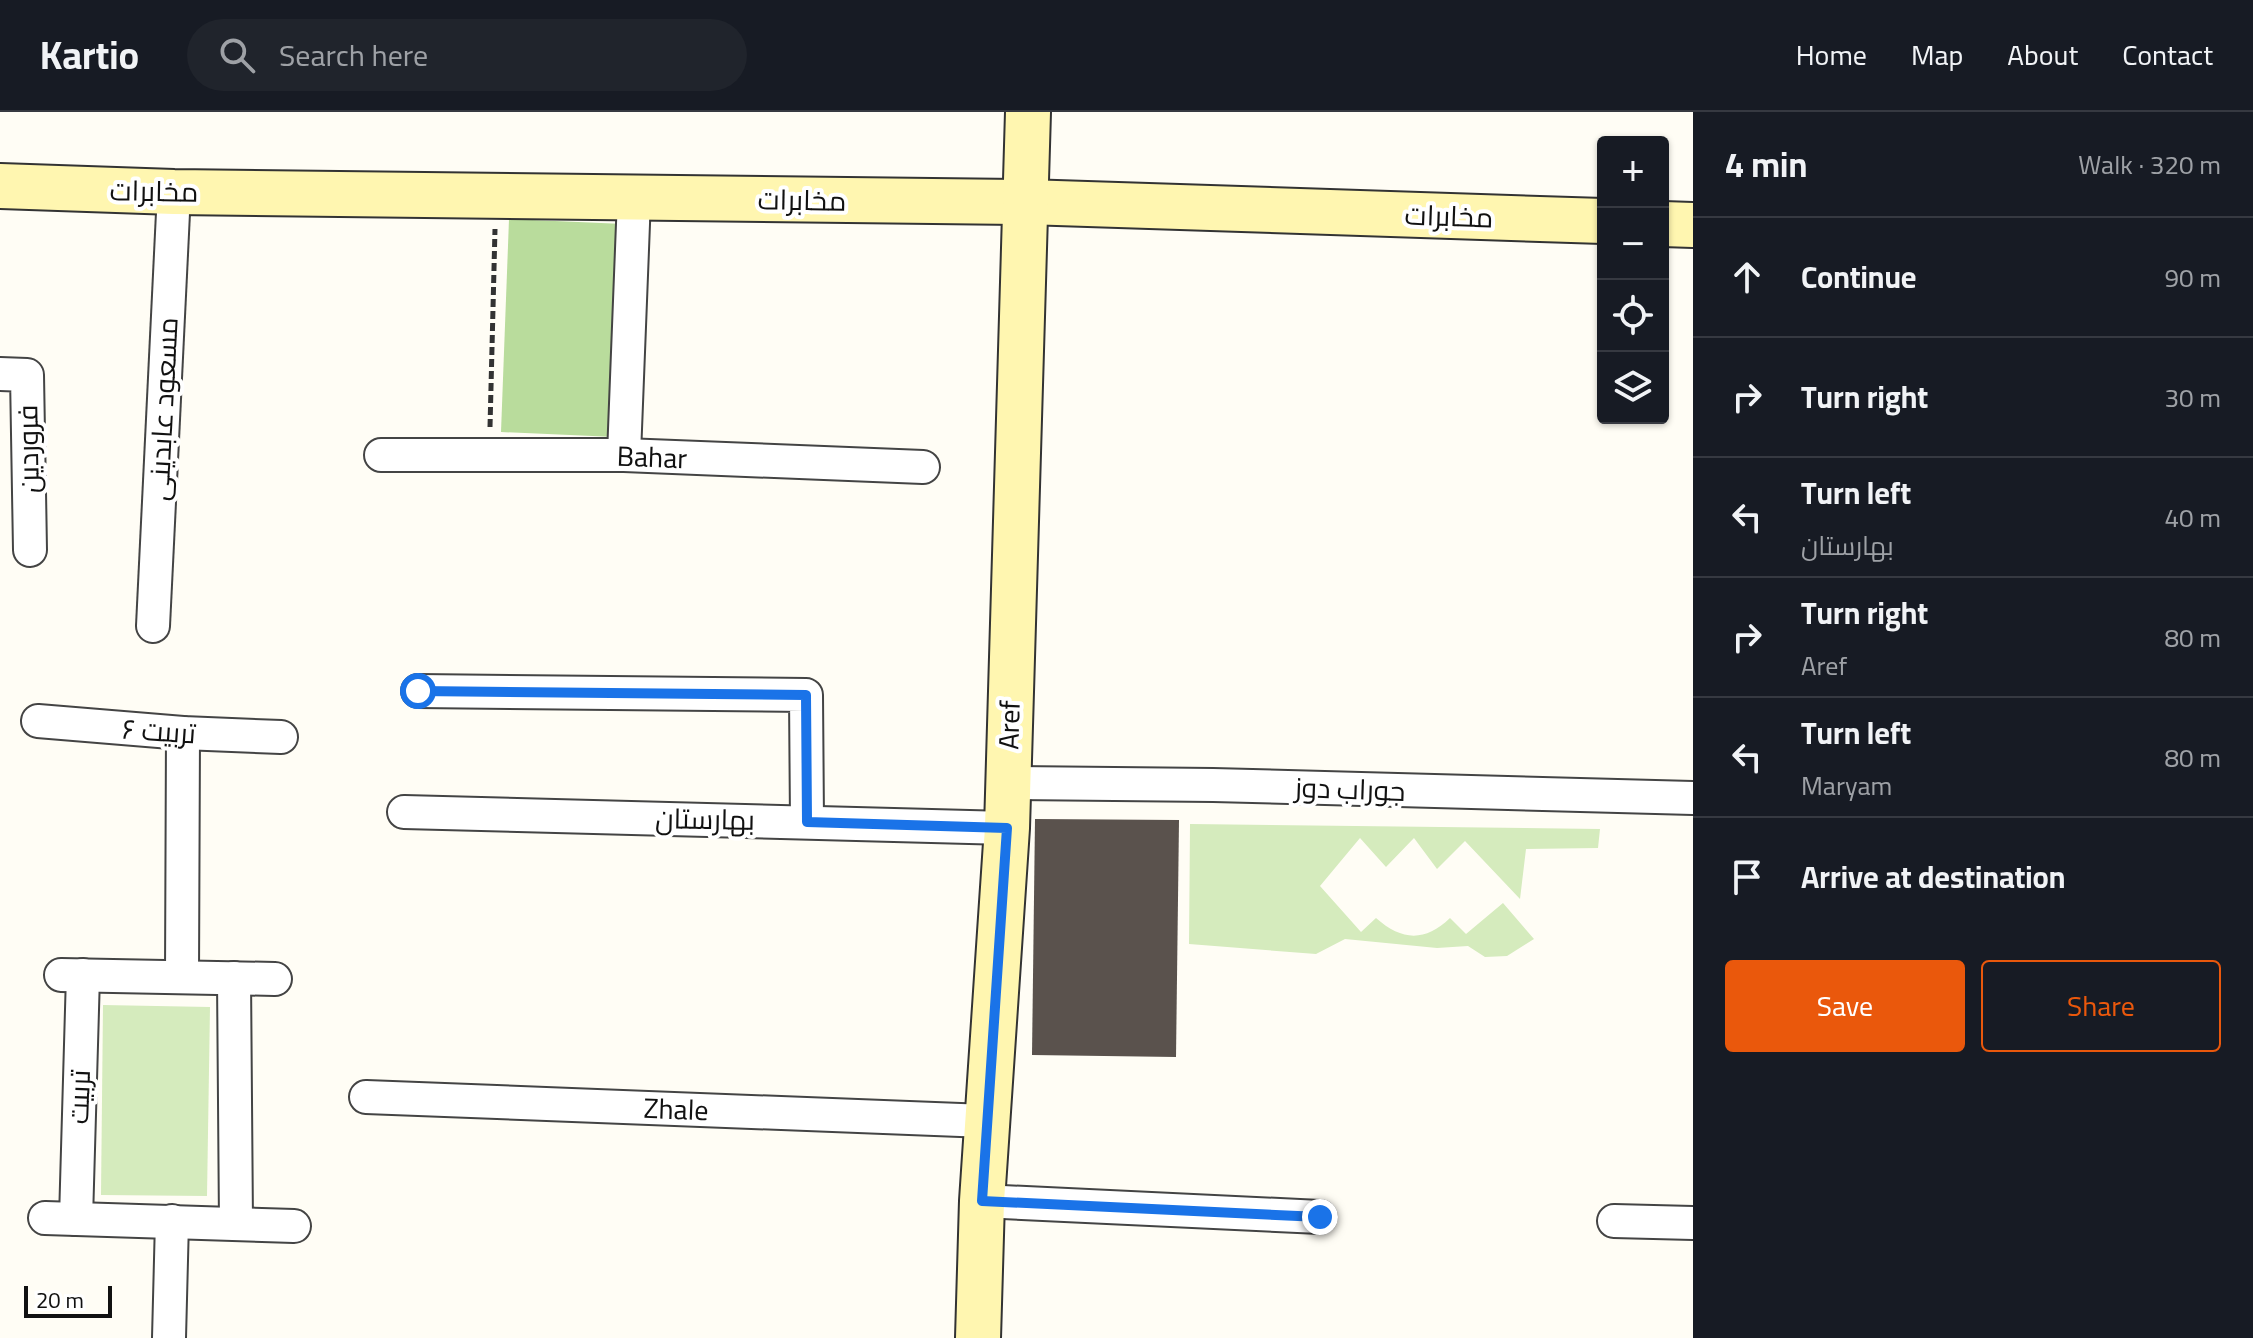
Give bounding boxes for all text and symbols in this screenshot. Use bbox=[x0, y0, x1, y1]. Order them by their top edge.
text: Kartio bbox=[40, 19, 139, 91]
search box bbox=[187, 19, 747, 91]
text: Search here bbox=[279, 27, 428, 83]
text: Home bbox=[1796, 29, 1867, 81]
text: Map bbox=[1911, 29, 1963, 81]
text: About bbox=[2007, 29, 2078, 81]
text: Contact bbox=[2122, 29, 2213, 81]
icon: search bbox=[215, 33, 259, 77]
text: 4 min bbox=[1725, 133, 1807, 196]
map controls bbox=[1597, 136, 1669, 424]
button: + bbox=[1597, 136, 1669, 208]
text: Walk · 320 m bbox=[2078, 140, 2221, 189]
street label: مخابرات bbox=[109, 164, 199, 218]
street label: مخابرات bbox=[757, 173, 847, 227]
street label: مخابرات bbox=[1404, 188, 1494, 244]
button: − bbox=[1597, 208, 1669, 280]
text: Continue bbox=[1801, 249, 1917, 305]
text: 90 m bbox=[2164, 253, 2221, 302]
icon: ahead bbox=[1725, 255, 1769, 299]
button: locate bbox=[1597, 280, 1669, 352]
street label: مسعود عابدینی bbox=[132, 316, 194, 502]
button: layers bbox=[1597, 352, 1669, 424]
text: Turn right bbox=[1801, 369, 1928, 425]
text: 30 m bbox=[2164, 373, 2221, 422]
icon: right bbox=[1725, 375, 1769, 419]
street label: فروردین bbox=[1, 404, 55, 494]
street label: Bahar bbox=[616, 430, 688, 484]
text: Turn left bbox=[1801, 465, 1911, 521]
text: 40 m bbox=[2164, 493, 2221, 542]
icon: left bbox=[1725, 495, 1769, 539]
text: بهارستان bbox=[1801, 521, 1894, 570]
text: Turn right bbox=[1801, 585, 1928, 641]
text: 80 m bbox=[2164, 613, 2221, 662]
icon: right bbox=[1725, 615, 1769, 659]
text: Aref bbox=[1801, 641, 1847, 690]
route start bbox=[400, 673, 436, 709]
street label: Aref bbox=[982, 699, 1036, 751]
street label: تربیت ۶ bbox=[120, 702, 198, 760]
text: Turn left bbox=[1801, 705, 1911, 761]
text: 80 m bbox=[2164, 733, 2221, 782]
icon: left bbox=[1725, 735, 1769, 779]
street label: جوراب دوز bbox=[1292, 761, 1406, 817]
text: Maryam bbox=[1801, 761, 1892, 810]
street label: بهارستان bbox=[655, 792, 755, 846]
text: Arrive at destination bbox=[1801, 849, 2065, 905]
icon: arrive bbox=[1725, 855, 1769, 899]
button: Save bbox=[1725, 960, 1965, 1052]
button: Share bbox=[1981, 960, 2221, 1052]
street label: تربیت bbox=[52, 1068, 106, 1125]
street label: Zhale bbox=[643, 1082, 709, 1136]
route end bbox=[1302, 1199, 1338, 1235]
text: 20 m bbox=[36, 1279, 84, 1321]
scale bar bbox=[24, 1282, 112, 1318]

